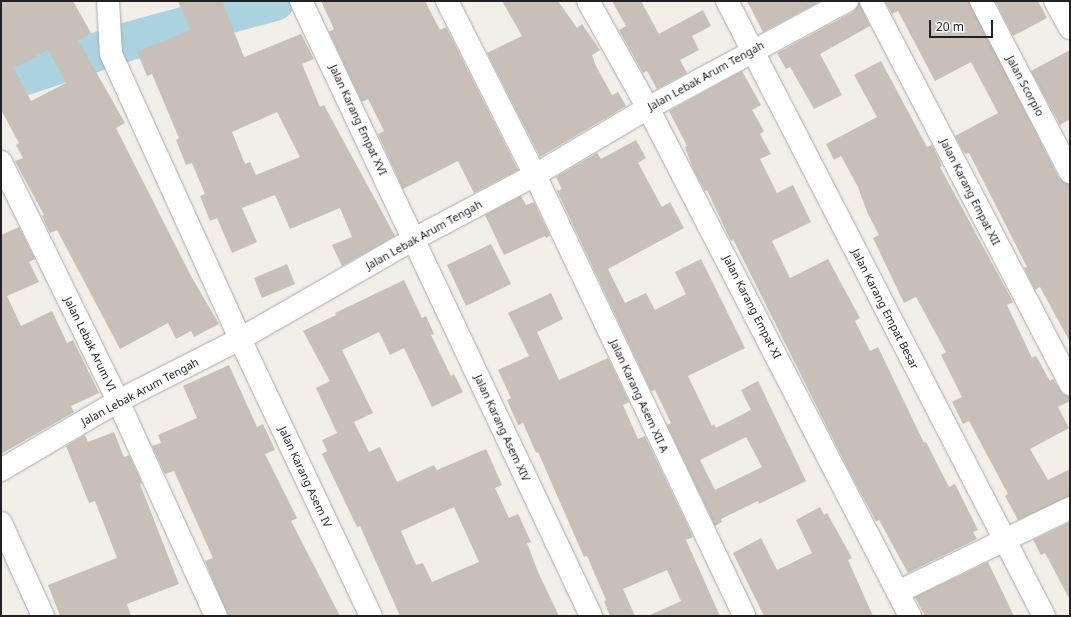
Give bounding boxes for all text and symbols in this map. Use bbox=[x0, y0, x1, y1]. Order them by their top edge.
scale bar bbox=[931, 12, 995, 38]
text: 20 m bbox=[936, 18, 964, 35]
street label: Jalan Lebak Arum Tengah bbox=[645, 38, 767, 114]
street label: Jalan Scorpio bbox=[1004, 53, 1046, 119]
street label: Jalan Karang Empat XVI bbox=[327, 63, 389, 177]
street label: Jalan Karang Empat XII bbox=[937, 137, 1003, 247]
street label: Jalan Lebak Arum Tengah bbox=[363, 197, 485, 273]
street label: Jalan Karang Empat Besar bbox=[849, 247, 921, 371]
street label: Jalan Karang Empat XI bbox=[720, 253, 784, 361]
street label: Jalan Lebak Arum VI bbox=[61, 295, 119, 393]
street label: Jalan Karang Asem XII A bbox=[607, 337, 671, 455]
street label: Jalan Lebak Arum Tengah bbox=[79, 355, 201, 429]
street label: Jalan Karang Asem XIV bbox=[471, 373, 533, 483]
street label: Jalan Karang Asem IV bbox=[276, 424, 334, 530]

